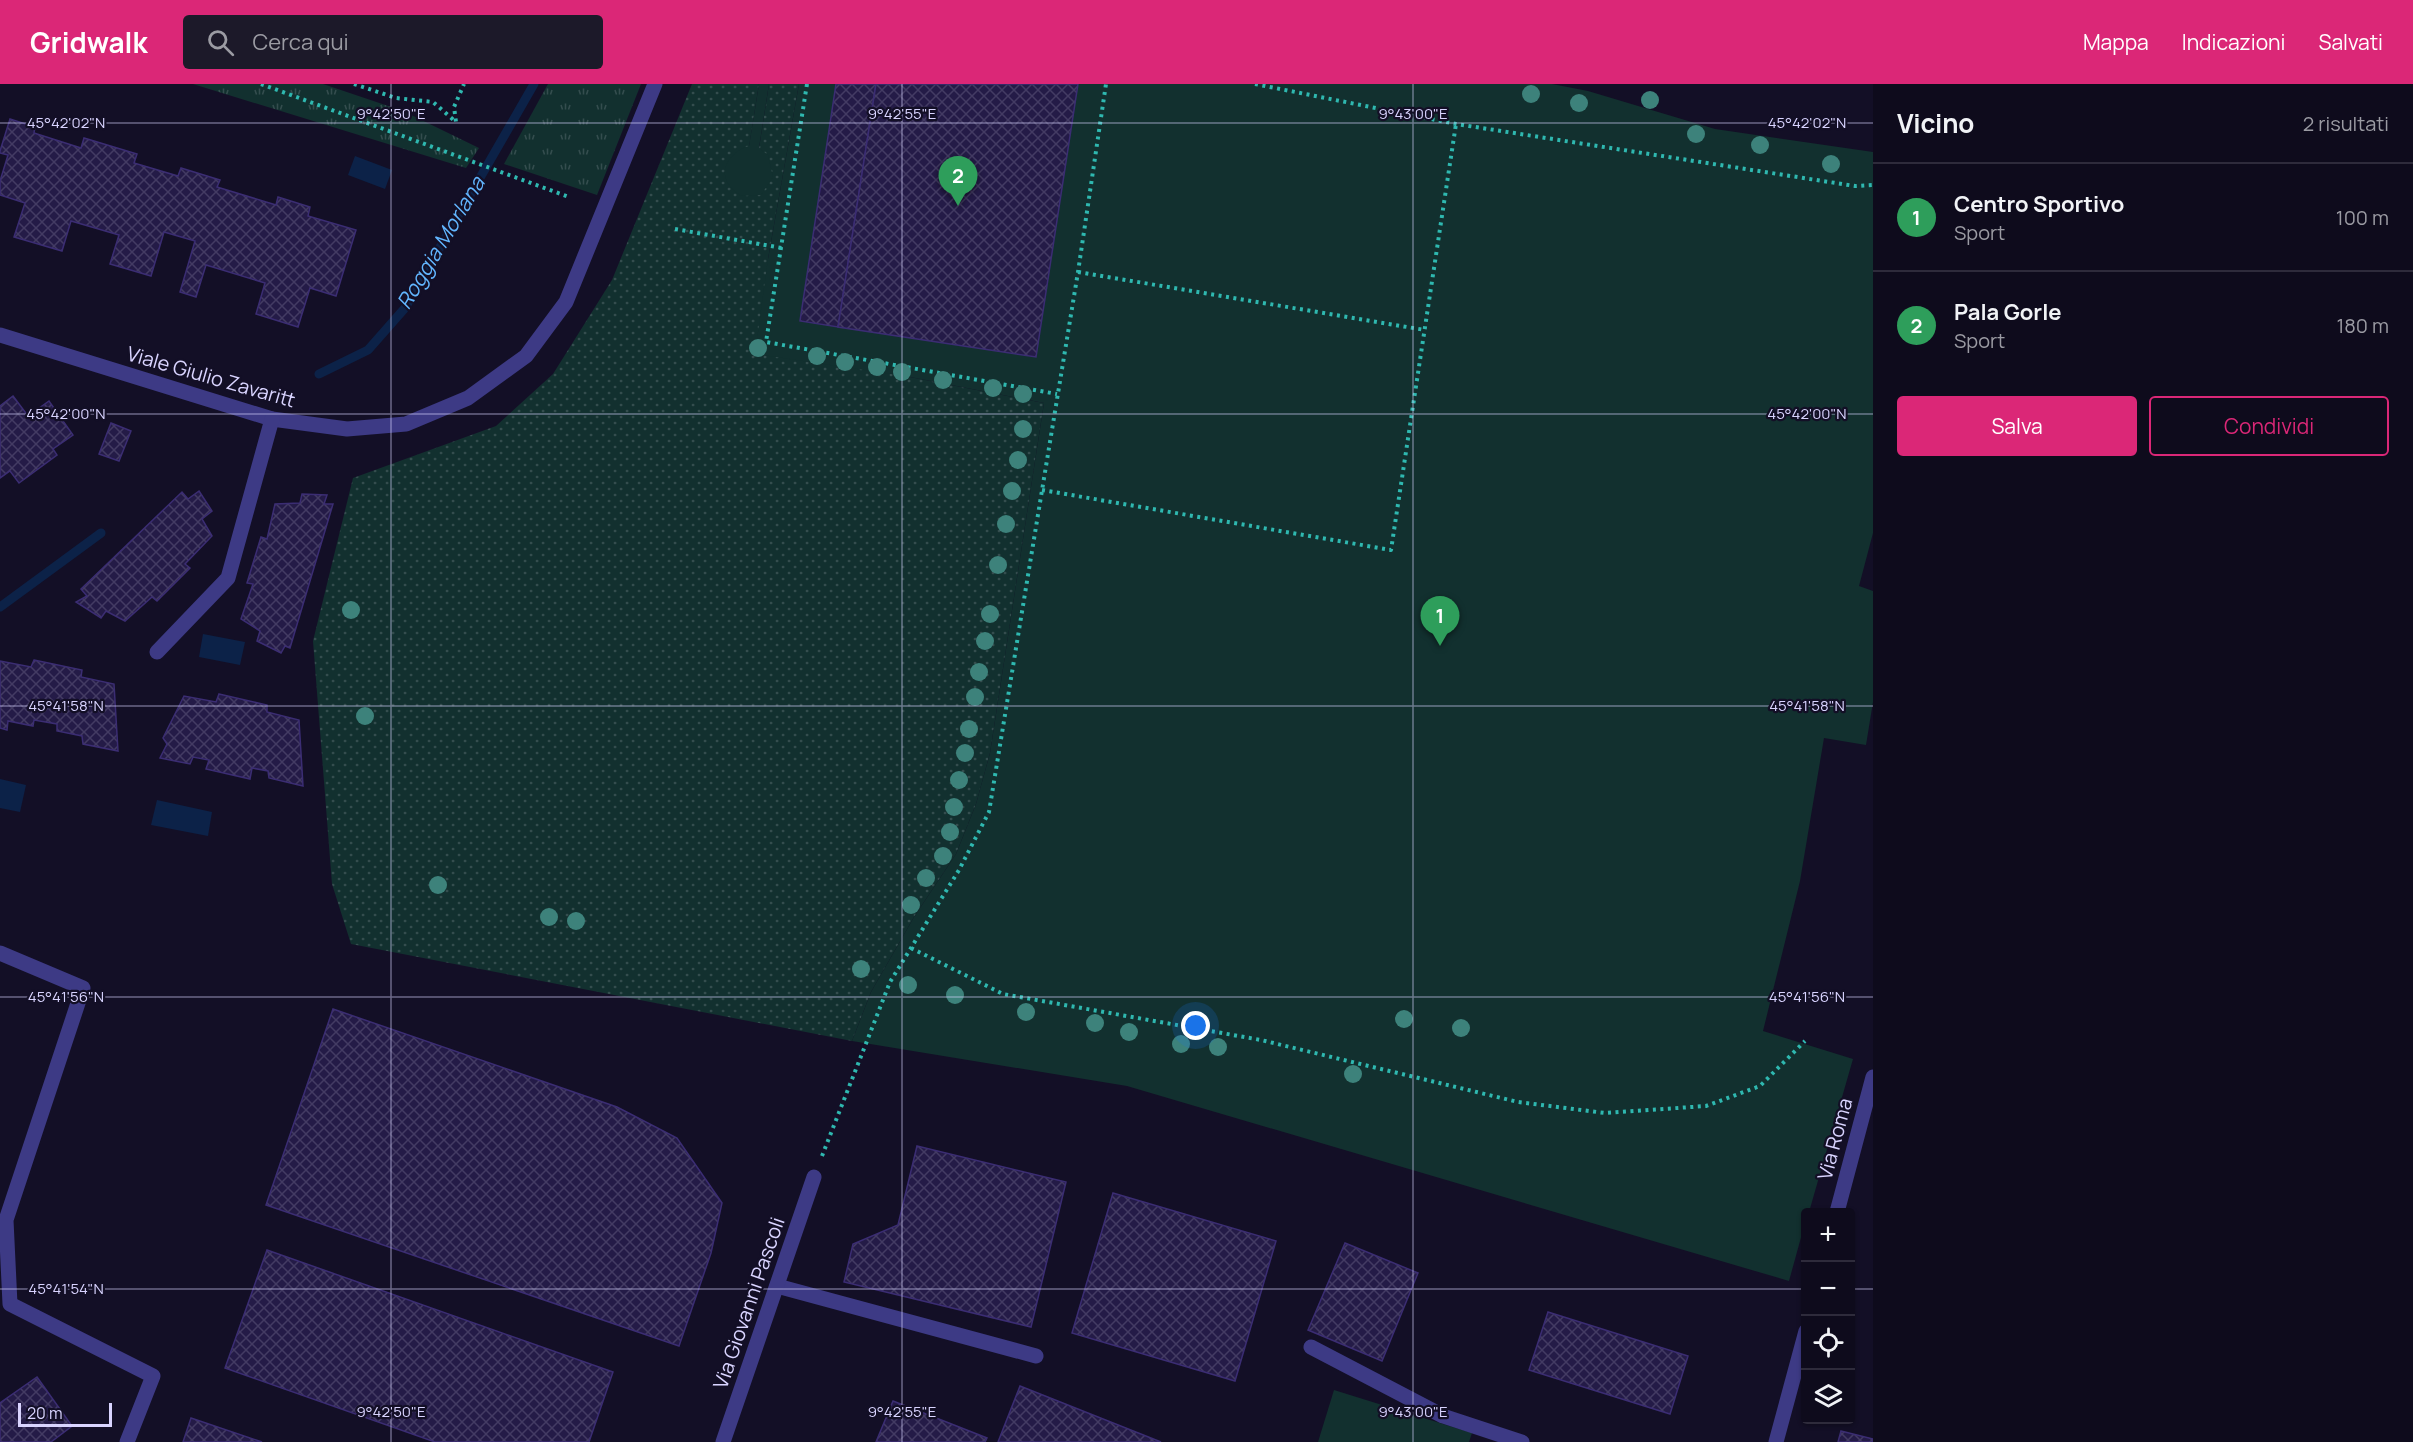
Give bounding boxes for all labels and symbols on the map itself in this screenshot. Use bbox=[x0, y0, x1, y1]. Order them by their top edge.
text: 9°42'50"E bbox=[357, 103, 425, 124]
text: 9°42'55"E bbox=[868, 103, 936, 124]
text: 9°43'00"E bbox=[1378, 103, 1448, 124]
text: 45°42'02"N bbox=[27, 112, 105, 133]
text: 45°42'02"N bbox=[1768, 112, 1846, 133]
pin: 2 bbox=[938, 156, 978, 206]
water label: Roggia Morlana bbox=[390, 170, 491, 314]
street label: Viale Giulio Zavaritt bbox=[124, 340, 299, 414]
text: 45°42'00"N bbox=[26, 403, 106, 424]
text: 45°42'00"N bbox=[1767, 403, 1847, 424]
pin: 1 bbox=[1420, 596, 1460, 646]
text: 45°41'58"N bbox=[28, 695, 104, 716]
text: 45°41'58"N bbox=[1769, 695, 1845, 716]
text: 45°41'56"N bbox=[28, 986, 104, 1007]
text: 45°41'56"N bbox=[1769, 986, 1845, 1007]
your location bbox=[1181, 1011, 1210, 1040]
street label: Via Roma bbox=[1811, 1095, 1858, 1183]
street label: Via Giovanni Pascoli bbox=[706, 1213, 791, 1392]
text: 45°41'54"N bbox=[28, 1278, 104, 1299]
scale bar bbox=[18, 1400, 112, 1428]
text: 9°42'50"E bbox=[357, 1401, 425, 1422]
text: 9°42'55"E bbox=[868, 1401, 936, 1422]
text: 9°43'00"E bbox=[1378, 1401, 1448, 1422]

